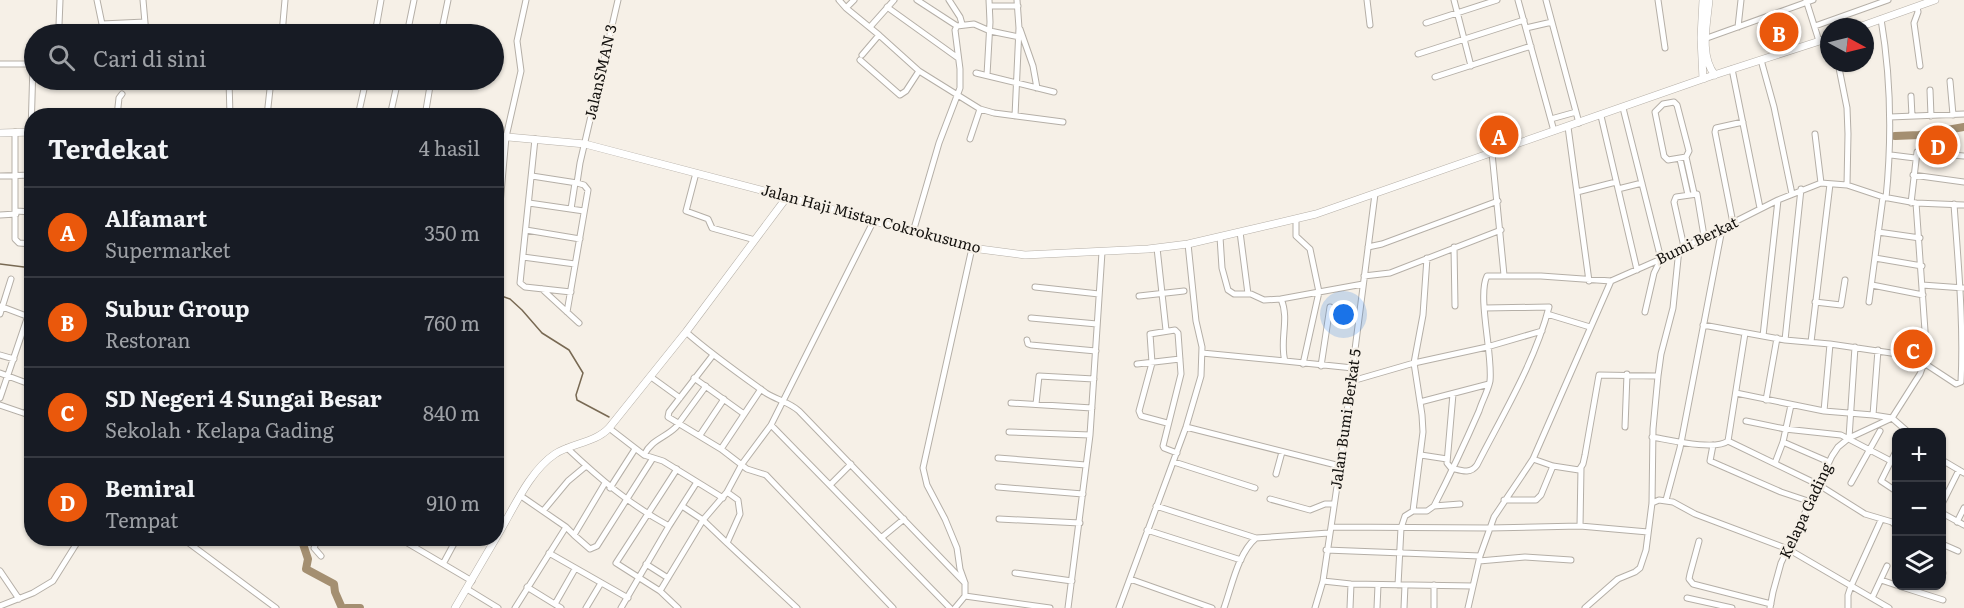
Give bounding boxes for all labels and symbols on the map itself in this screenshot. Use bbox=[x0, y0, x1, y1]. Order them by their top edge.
pin: B bbox=[1760, 9, 1798, 54]
north arrow bbox=[1820, 18, 1874, 72]
street label: JalanSMAN 3 bbox=[577, 22, 622, 122]
pin: A bbox=[1480, 112, 1518, 158]
pin: D bbox=[1918, 122, 1958, 168]
street label: Jalan Haji Mistar Cokrokusumo bbox=[759, 177, 984, 258]
street label: Bumi Berkat bbox=[1651, 210, 1741, 270]
your location bbox=[1329, 300, 1358, 329]
pin: C bbox=[1894, 326, 1932, 372]
street label: Jalan Bumi Berkat 5 bbox=[1323, 347, 1366, 490]
street label: Kelapa Gading bbox=[1772, 458, 1837, 562]

